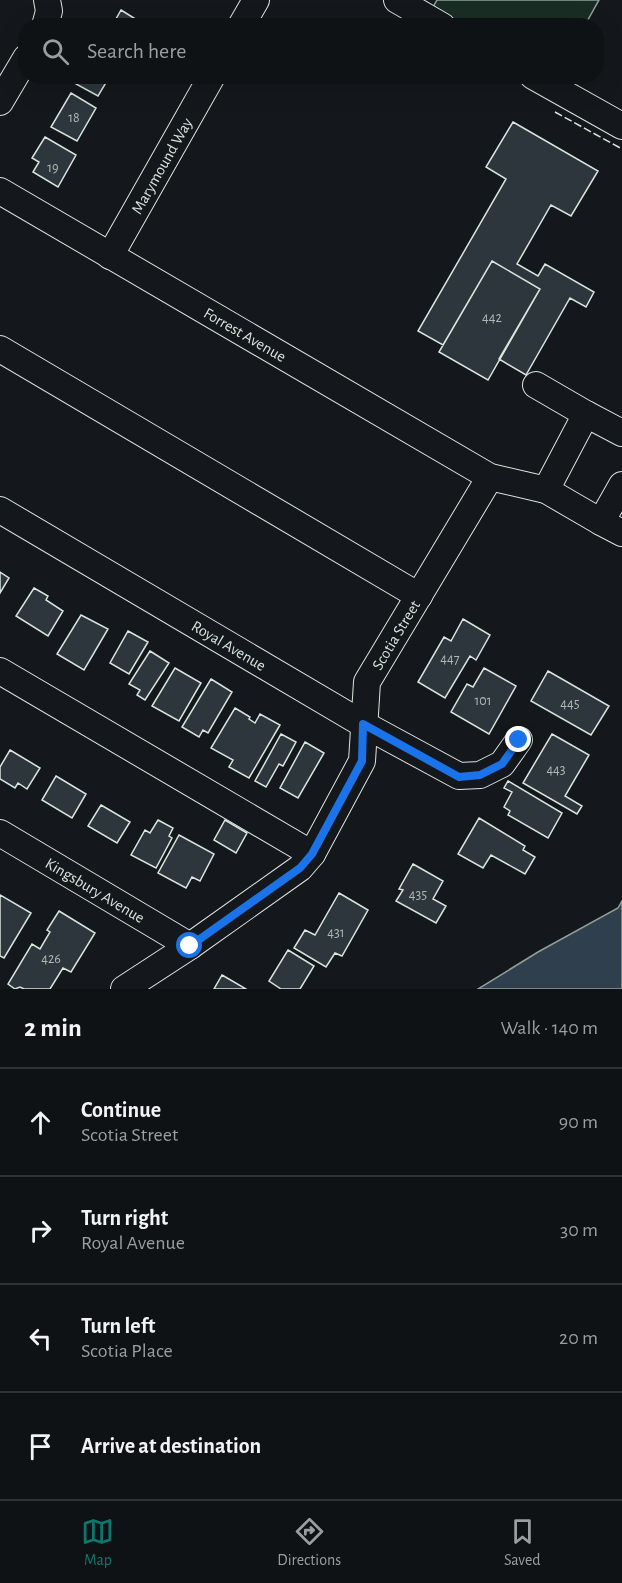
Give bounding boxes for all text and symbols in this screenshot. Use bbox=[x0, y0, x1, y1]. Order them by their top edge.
search box bbox=[18, 18, 604, 84]
icon: search bbox=[39, 35, 72, 68]
text: Search here bbox=[87, 40, 186, 62]
house number: 18 bbox=[68, 111, 80, 125]
street label: Marymound Way bbox=[129, 115, 196, 217]
house number: 19 bbox=[47, 161, 59, 175]
street label: Forrest Avenue bbox=[201, 305, 289, 365]
house number: 442 bbox=[482, 311, 502, 325]
street label: Scotia Street bbox=[369, 598, 423, 673]
street label: Royal Avenue bbox=[189, 618, 269, 674]
house number: 447 bbox=[440, 652, 460, 666]
house number: 101 bbox=[474, 694, 492, 708]
house number: 445 bbox=[560, 697, 580, 711]
route end bbox=[505, 726, 531, 752]
house number: 443 bbox=[546, 763, 566, 777]
street label: Kingsbury Avenue bbox=[42, 855, 147, 926]
house number: 435 bbox=[409, 888, 427, 902]
house number: 431 bbox=[327, 926, 345, 940]
route start bbox=[176, 932, 202, 958]
house number: 426 bbox=[41, 952, 61, 966]
text: 2 min bbox=[24, 1015, 82, 1041]
text: Walk · 140 m bbox=[500, 1018, 598, 1038]
text: Continue bbox=[81, 1099, 161, 1121]
icon: ahead bbox=[24, 1106, 57, 1139]
text: 90 m bbox=[559, 1112, 598, 1132]
text: Scotia Street bbox=[81, 1125, 178, 1145]
text: Turn right bbox=[81, 1207, 168, 1229]
icon: right bbox=[24, 1214, 57, 1247]
text: 30 m bbox=[560, 1220, 598, 1240]
text: Royal Avenue bbox=[81, 1233, 185, 1253]
text: Turn left bbox=[81, 1315, 155, 1337]
icon: left bbox=[24, 1322, 57, 1355]
text: 20 m bbox=[559, 1328, 598, 1348]
text: Scotia Place bbox=[81, 1341, 173, 1361]
icon: arrive bbox=[24, 1430, 57, 1463]
text: Arrive at destination bbox=[81, 1435, 261, 1457]
tab: Map bbox=[81, 1515, 114, 1570]
tab: Directions bbox=[277, 1515, 341, 1570]
tab: Saved bbox=[504, 1515, 541, 1570]

